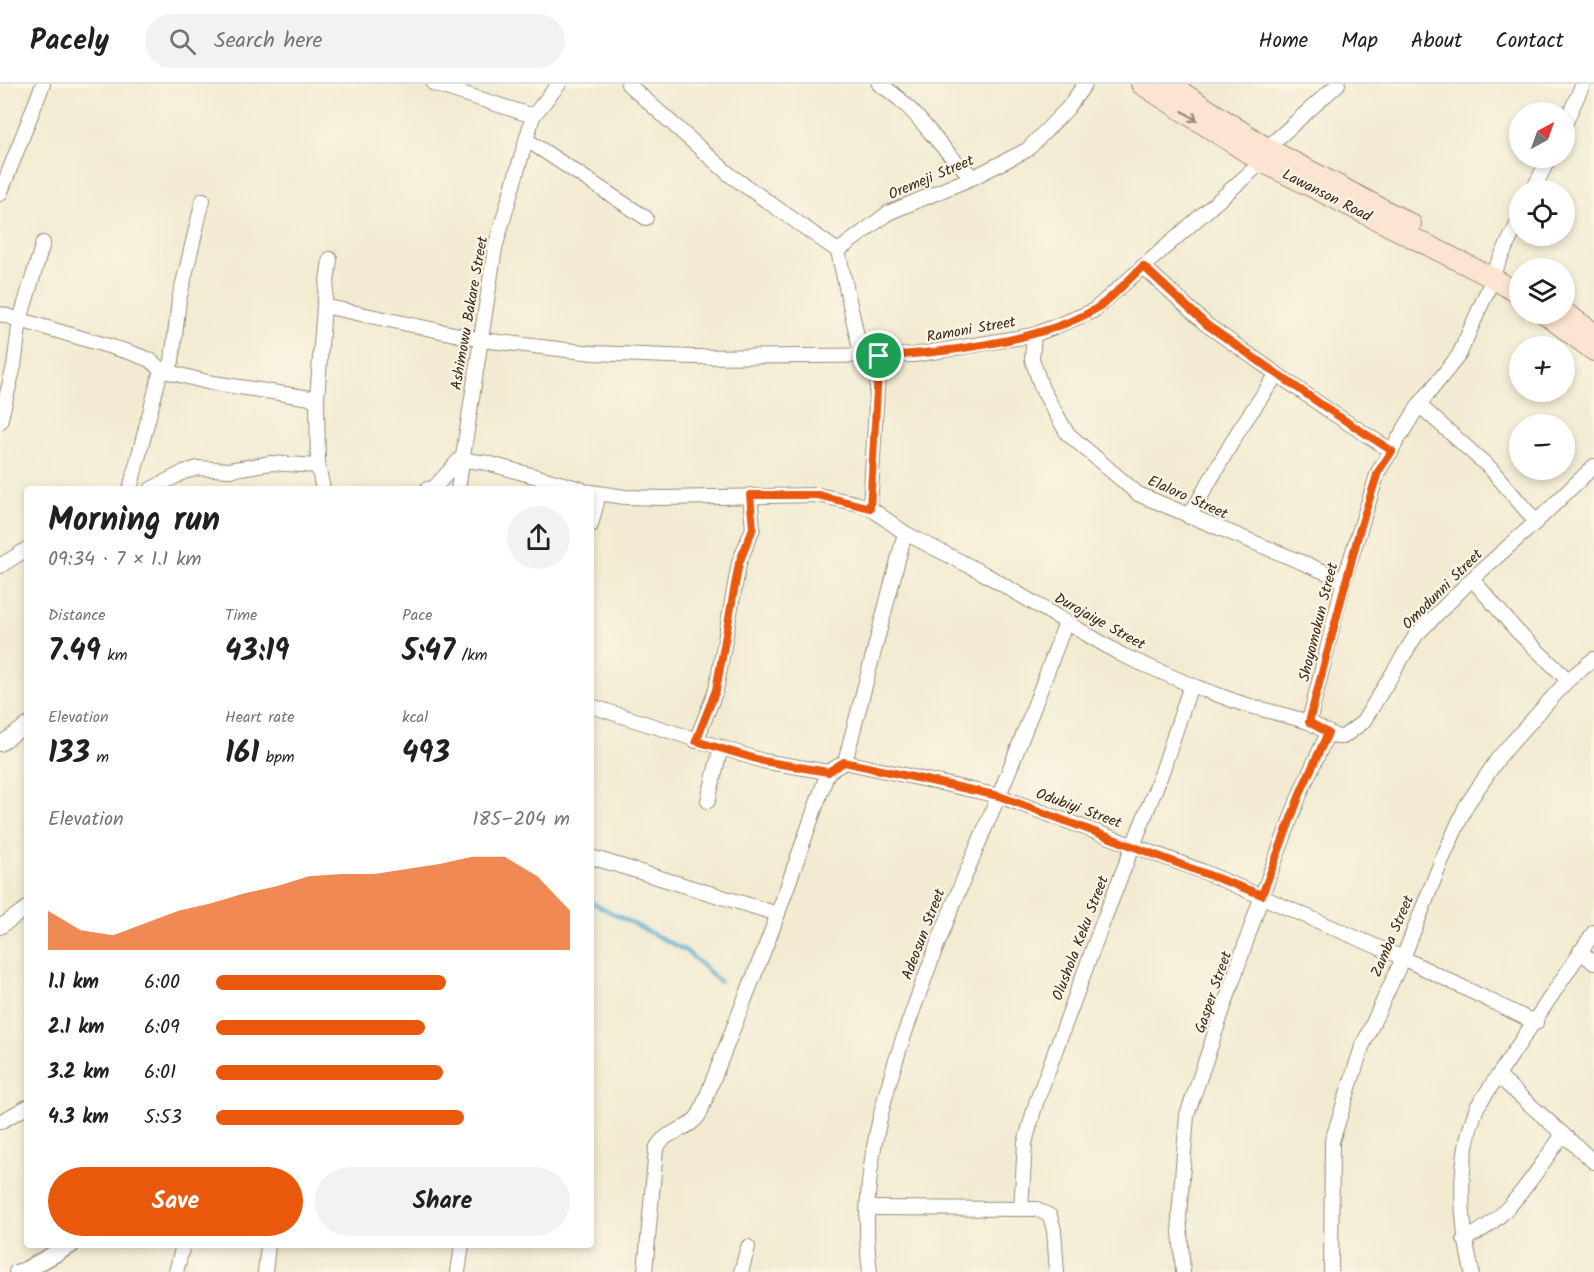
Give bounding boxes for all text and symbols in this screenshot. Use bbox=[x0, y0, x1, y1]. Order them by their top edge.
search box bbox=[145, 14, 565, 68]
text: Pacely bbox=[30, 19, 109, 64]
text: Search here bbox=[214, 24, 323, 59]
icon: search bbox=[166, 25, 199, 58]
text: Home bbox=[1259, 25, 1308, 58]
text: Map bbox=[1341, 25, 1378, 58]
text: About bbox=[1411, 25, 1462, 58]
text: Contact bbox=[1495, 25, 1564, 58]
north arrow bbox=[1509, 102, 1575, 168]
map controls bbox=[1509, 102, 1575, 480]
one-way arrow bbox=[1181, 110, 1198, 122]
street label: Oremeji Street bbox=[885, 149, 978, 207]
street label: Lawanson Road bbox=[1278, 163, 1376, 229]
button: locate bbox=[1509, 180, 1575, 246]
street label: Ashimowu Bakare Street bbox=[445, 234, 495, 392]
button: layers bbox=[1509, 258, 1575, 324]
street label: Ramoni Street bbox=[925, 310, 1018, 350]
pin bbox=[853, 330, 904, 381]
button: + bbox=[1509, 336, 1575, 402]
icon: arrive bbox=[862, 339, 895, 372]
button: − bbox=[1509, 414, 1575, 480]
street label: Elaloro Street bbox=[1144, 470, 1232, 526]
text: Morning run bbox=[48, 495, 220, 548]
button: share bbox=[507, 506, 570, 569]
text: 09:34 · 7 × 1.1 km bbox=[48, 544, 202, 576]
street label: Omodunni Street bbox=[1397, 544, 1489, 636]
street label: Shoyomokun Street bbox=[1293, 560, 1345, 684]
street label: Durojaiye Street bbox=[1050, 587, 1150, 657]
text: Distance bbox=[48, 603, 106, 628]
text: Time bbox=[225, 603, 257, 628]
text: Pace bbox=[402, 603, 433, 628]
text: 7.49 bbox=[48, 628, 101, 676]
text: 43:19 bbox=[225, 628, 289, 676]
text: 5:47 bbox=[402, 628, 455, 676]
text: km bbox=[101, 643, 127, 668]
text: /km bbox=[455, 643, 487, 668]
text: Elevation bbox=[48, 705, 109, 730]
text: Heart rate bbox=[225, 705, 295, 730]
text: kcal bbox=[402, 705, 428, 730]
text: 133 bbox=[48, 730, 90, 778]
text: 161 bbox=[225, 730, 259, 778]
text: 493 bbox=[402, 730, 450, 778]
text: m bbox=[90, 745, 109, 770]
text: bpm bbox=[259, 745, 295, 770]
street label: Odubiyi Street bbox=[1032, 782, 1125, 836]
text: Elevation bbox=[48, 804, 124, 836]
text: 185–204 m bbox=[472, 804, 570, 836]
street label: Olushola Keku Street bbox=[1046, 872, 1116, 1004]
street label: Adeosun Street bbox=[896, 885, 952, 983]
street label: Zamba Street bbox=[1365, 891, 1421, 981]
street label: Gasper Street bbox=[1189, 948, 1239, 1037]
text: 1.1 km bbox=[48, 967, 99, 999]
text: 6:00 bbox=[144, 967, 180, 999]
text: 2.1 km bbox=[48, 1012, 104, 1044]
text: 6:09 bbox=[144, 1012, 180, 1044]
text: 3.2 km bbox=[48, 1057, 109, 1089]
text: 6:01 bbox=[144, 1057, 176, 1089]
text: 4.3 km bbox=[48, 1102, 109, 1134]
text: 5:53 bbox=[144, 1102, 182, 1134]
button: Save bbox=[48, 1167, 303, 1236]
button: Share bbox=[315, 1167, 570, 1236]

